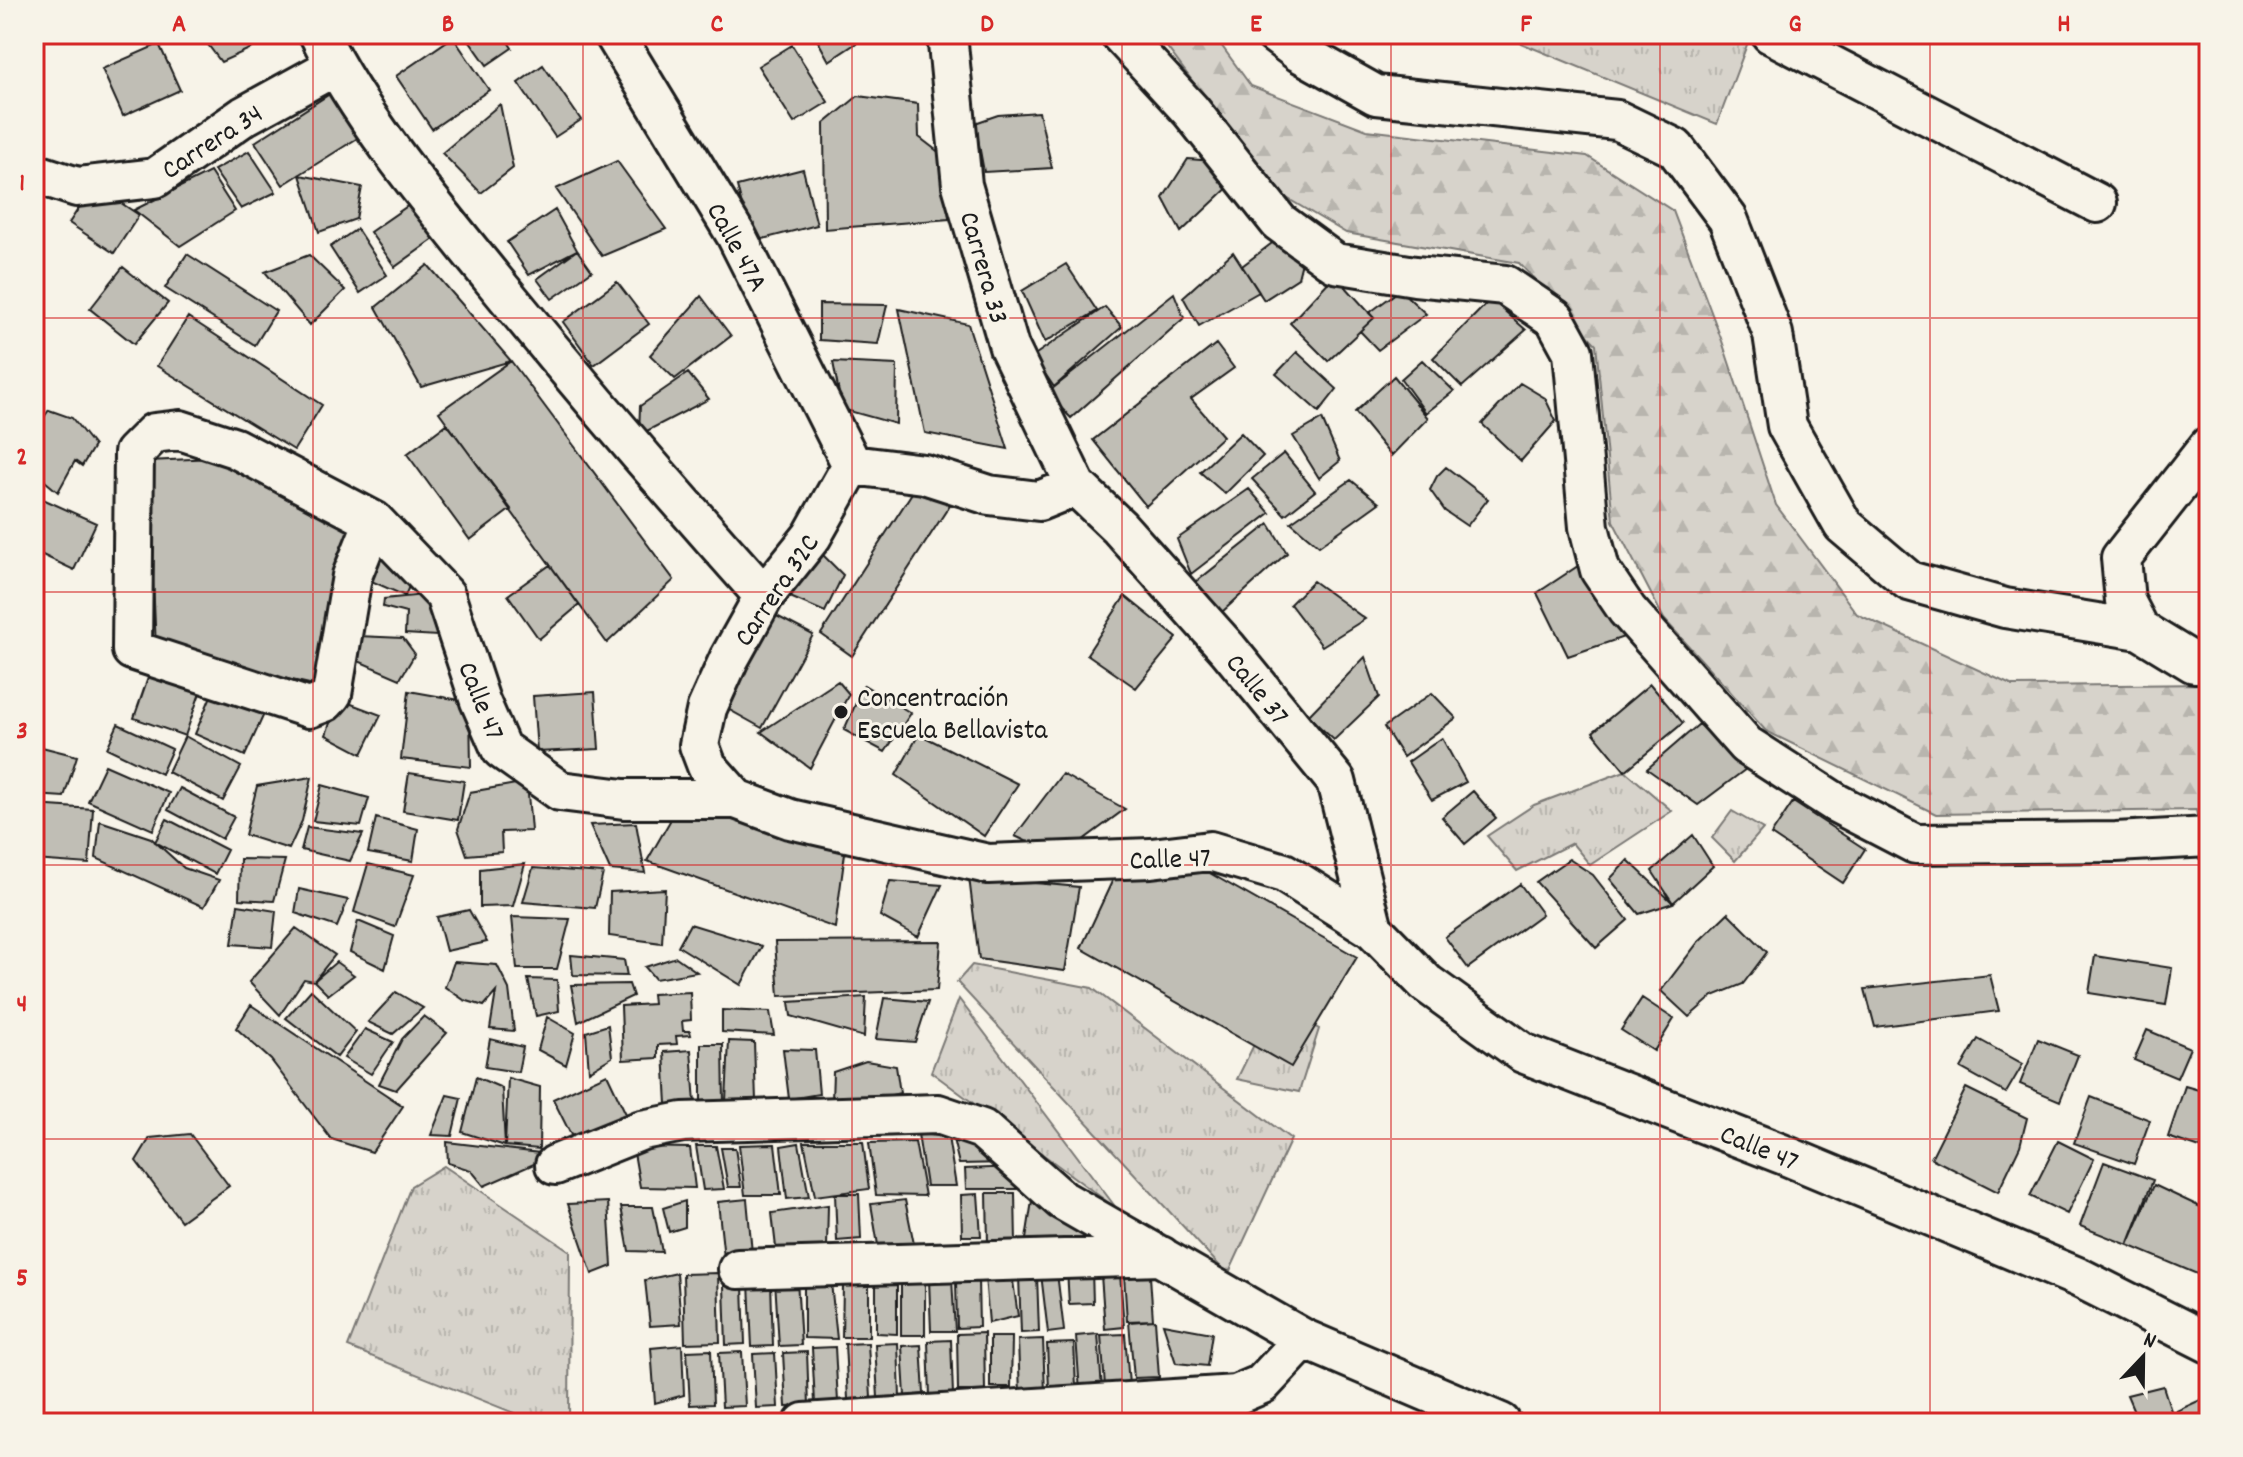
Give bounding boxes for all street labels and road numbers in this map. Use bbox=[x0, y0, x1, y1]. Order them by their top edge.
street label: Carrera 34 bbox=[155, 96, 272, 192]
street label: Calle 47A bbox=[694, 196, 776, 300]
street label: Carrera 33 bbox=[946, 208, 1016, 329]
street label: Carrera 32C bbox=[727, 527, 832, 656]
street label: Calle 37 bbox=[1214, 647, 1297, 736]
street label: Calle 47 bbox=[445, 657, 512, 747]
street label: Calle 47 bbox=[1129, 841, 1212, 883]
street label: Calle 47 bbox=[1713, 1117, 1803, 1184]

